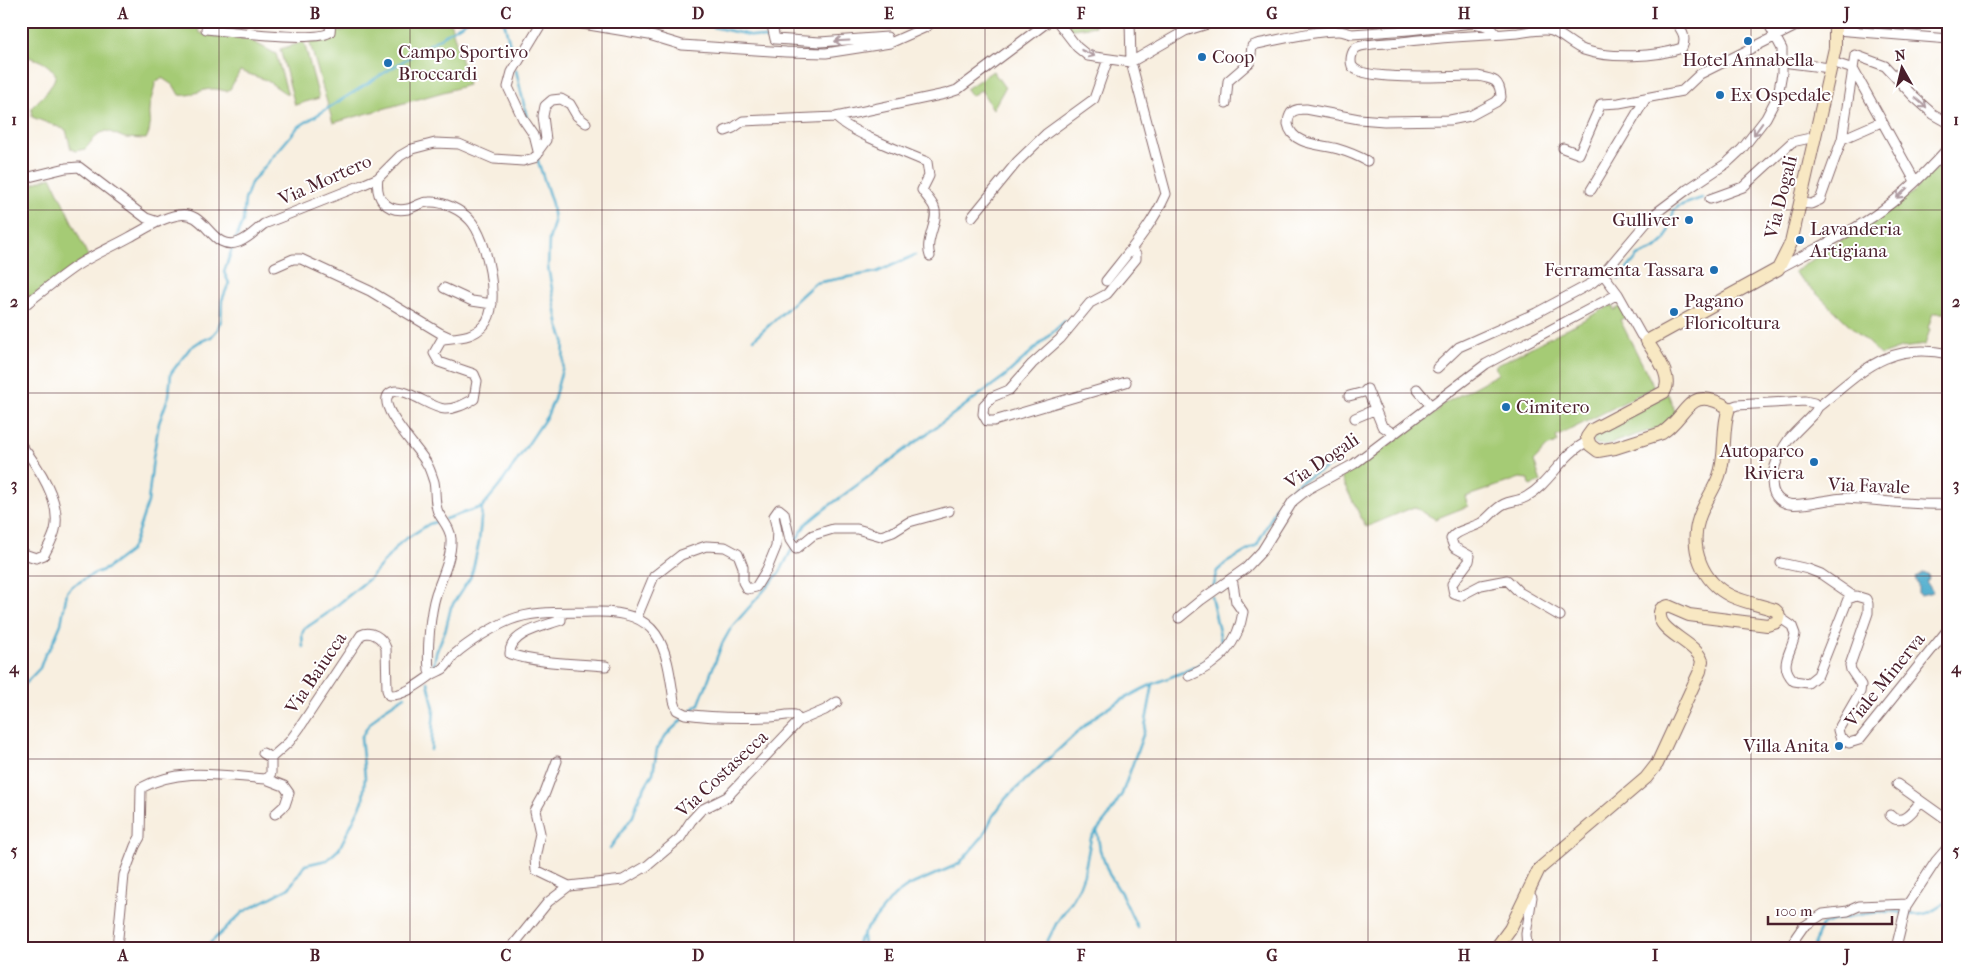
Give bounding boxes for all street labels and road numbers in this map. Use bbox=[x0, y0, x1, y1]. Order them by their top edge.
street label: Via Mortero bbox=[274, 150, 375, 211]
street label: Via Dogali bbox=[1760, 153, 1802, 242]
street label: Via Dogali bbox=[1280, 428, 1364, 494]
street label: Via Favale bbox=[1827, 474, 1910, 498]
street label: Via Baiucca bbox=[280, 628, 351, 719]
street label: Viale Minerva bbox=[1840, 628, 1930, 732]
street label: Via Costasecca bbox=[671, 726, 773, 823]

